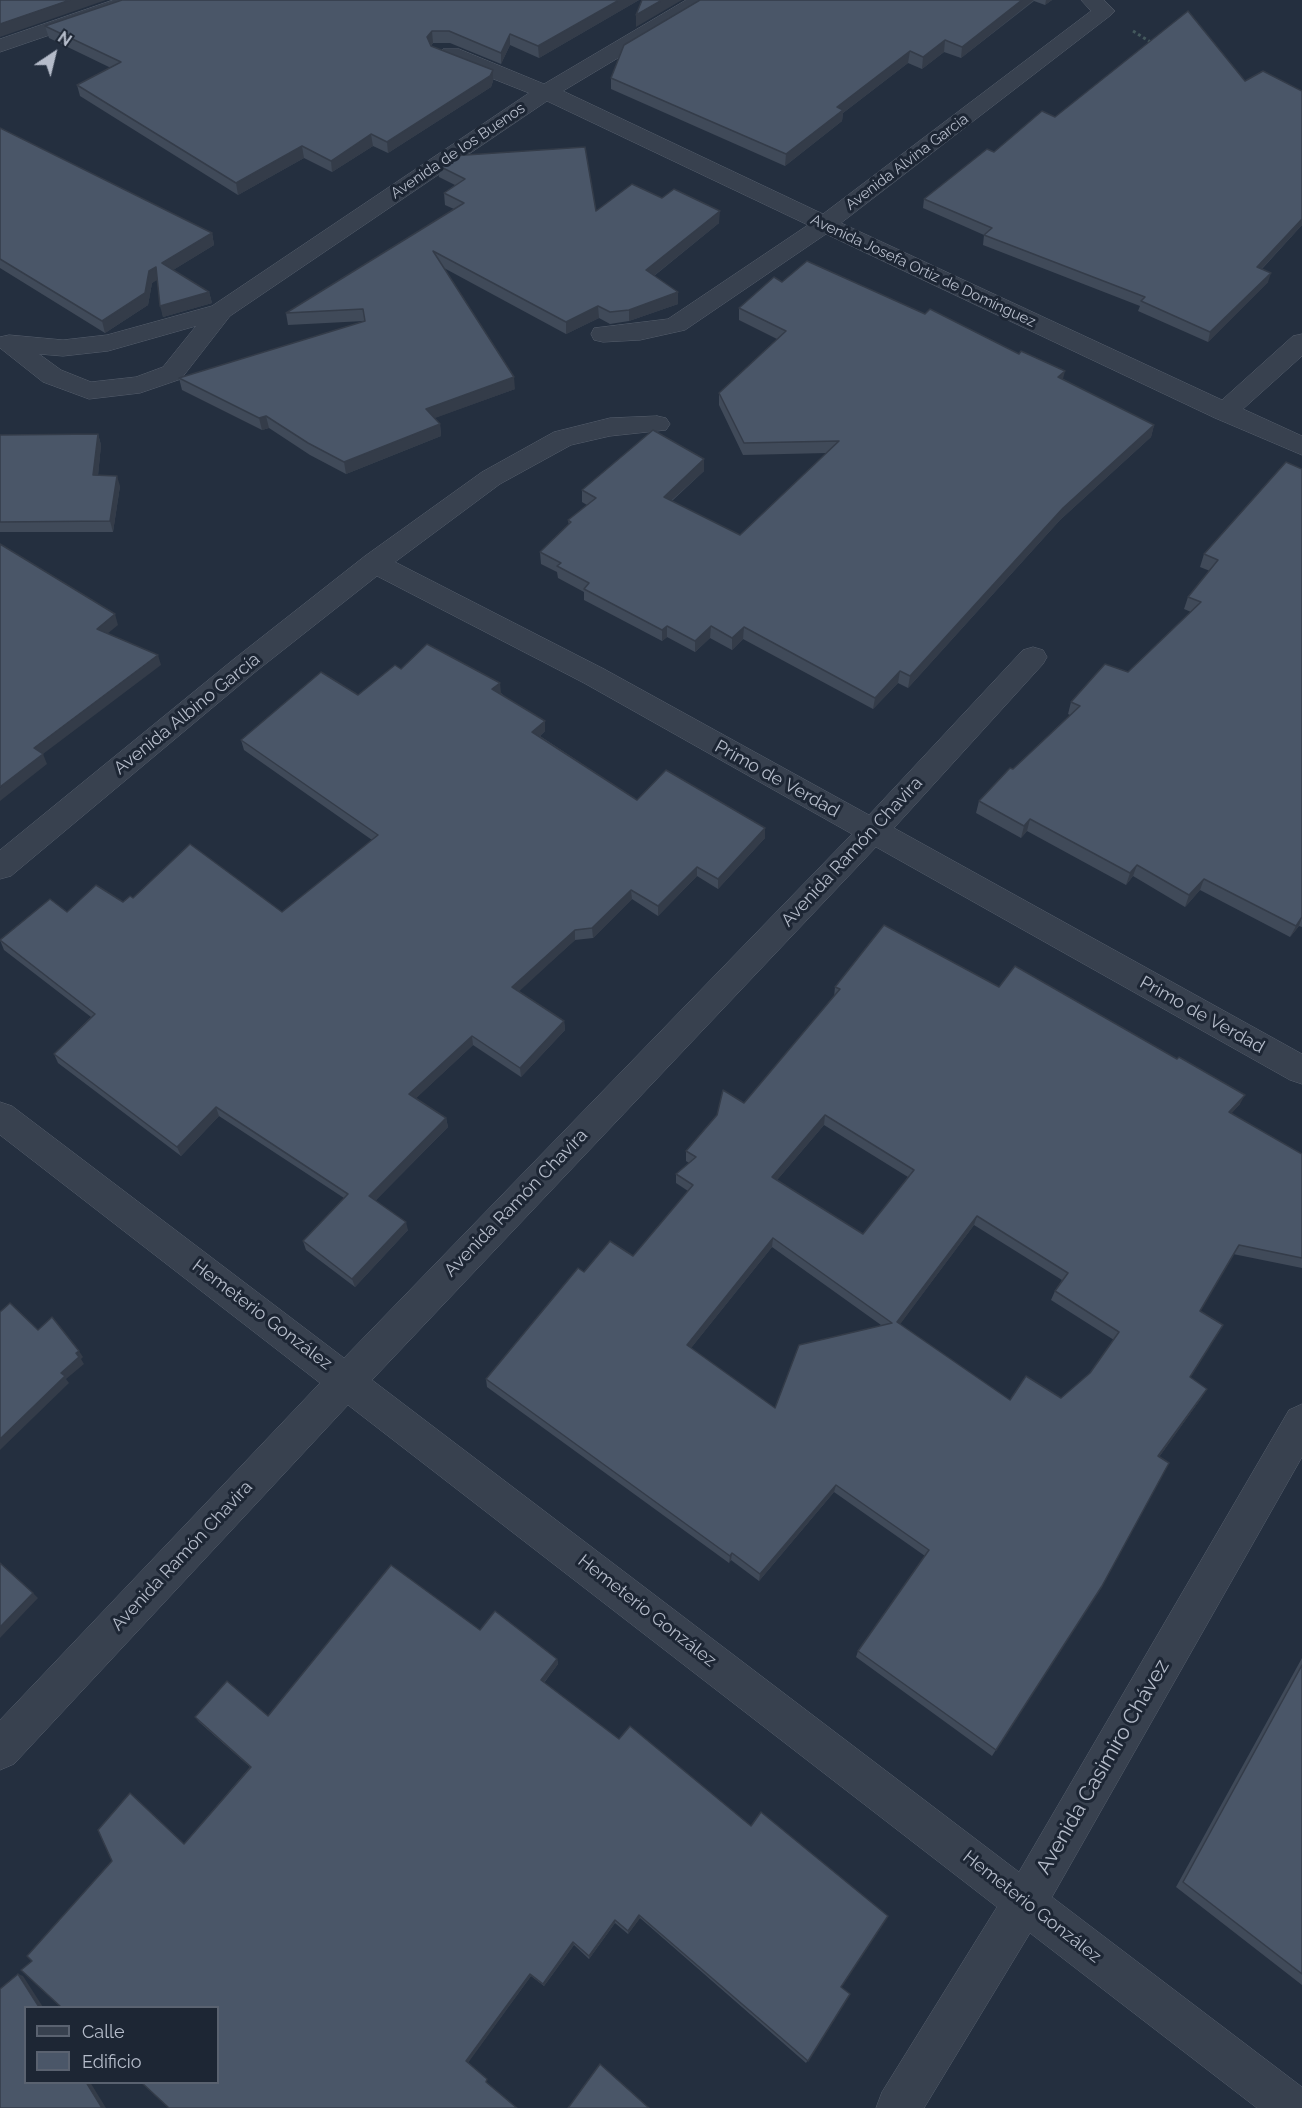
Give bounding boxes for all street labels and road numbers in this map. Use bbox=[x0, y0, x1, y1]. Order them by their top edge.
street label: Avenida de los Buenos bbox=[387, 99, 529, 203]
street label: Avenida Alvina Garcia bbox=[842, 110, 972, 214]
street label: Avenida Josefa Ortiz de Domínguez bbox=[808, 211, 1038, 331]
street label: Avenida Albino García bbox=[110, 648, 264, 780]
street label: Primo de Verdad bbox=[711, 736, 843, 822]
street label: Avenida Ramón Chavira bbox=[777, 773, 927, 931]
street label: Primo de Verdad bbox=[1136, 972, 1268, 1058]
street label: Avenida Ramón Chavira bbox=[440, 1125, 592, 1281]
street label: Hemeterio González bbox=[188, 1255, 336, 1375]
street label: Avenida Ramón Chavira bbox=[107, 1477, 257, 1635]
street label: Hemeterio González bbox=[574, 1550, 720, 1672]
street label: Avenida Casimiro Chávez bbox=[1031, 1655, 1175, 1879]
street label: Hemeterio González bbox=[959, 1846, 1105, 1968]

